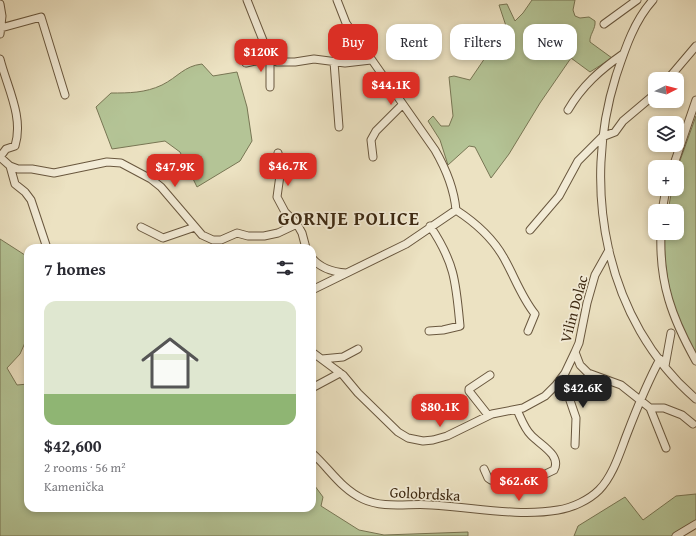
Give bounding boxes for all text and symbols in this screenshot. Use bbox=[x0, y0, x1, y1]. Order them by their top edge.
chip: Buy bbox=[328, 24, 378, 60]
chip: Rent bbox=[386, 24, 442, 60]
chip: Filters bbox=[450, 24, 515, 60]
chip: New bbox=[523, 24, 577, 60]
pin: $120K bbox=[233, 39, 289, 73]
text: $120K bbox=[243, 42, 279, 61]
pin: $44.1K bbox=[358, 72, 424, 106]
north arrow bbox=[648, 72, 684, 108]
map controls bbox=[648, 72, 684, 240]
text: $44.1K bbox=[372, 75, 410, 94]
button: layers bbox=[648, 116, 684, 152]
pin: $46.7K bbox=[255, 153, 321, 187]
pin: $47.9K bbox=[142, 154, 208, 188]
text: $46.7K bbox=[269, 156, 307, 175]
text: $47.9K bbox=[156, 157, 194, 176]
button: + bbox=[648, 160, 684, 196]
district label: GORNJE POLICE bbox=[278, 204, 420, 232]
button: − bbox=[648, 204, 684, 240]
text: 7 homes bbox=[44, 256, 106, 281]
icon: filters bbox=[274, 257, 296, 279]
street label: Vilin Dolac bbox=[554, 273, 593, 345]
icon: home bbox=[134, 327, 206, 399]
pin: $42.6K bbox=[550, 375, 616, 409]
text: $42.6K bbox=[564, 378, 602, 397]
pin: $80.1K bbox=[407, 394, 473, 428]
text: $80.1K bbox=[421, 397, 459, 416]
text: $42,600 bbox=[44, 433, 102, 458]
text: 2 rooms · 56 m² bbox=[44, 458, 126, 477]
pin: $62.6K bbox=[486, 468, 552, 502]
text: $62.6K bbox=[500, 471, 538, 490]
text: Kamenička bbox=[44, 477, 104, 496]
street label: Golobrdska bbox=[389, 481, 461, 506]

